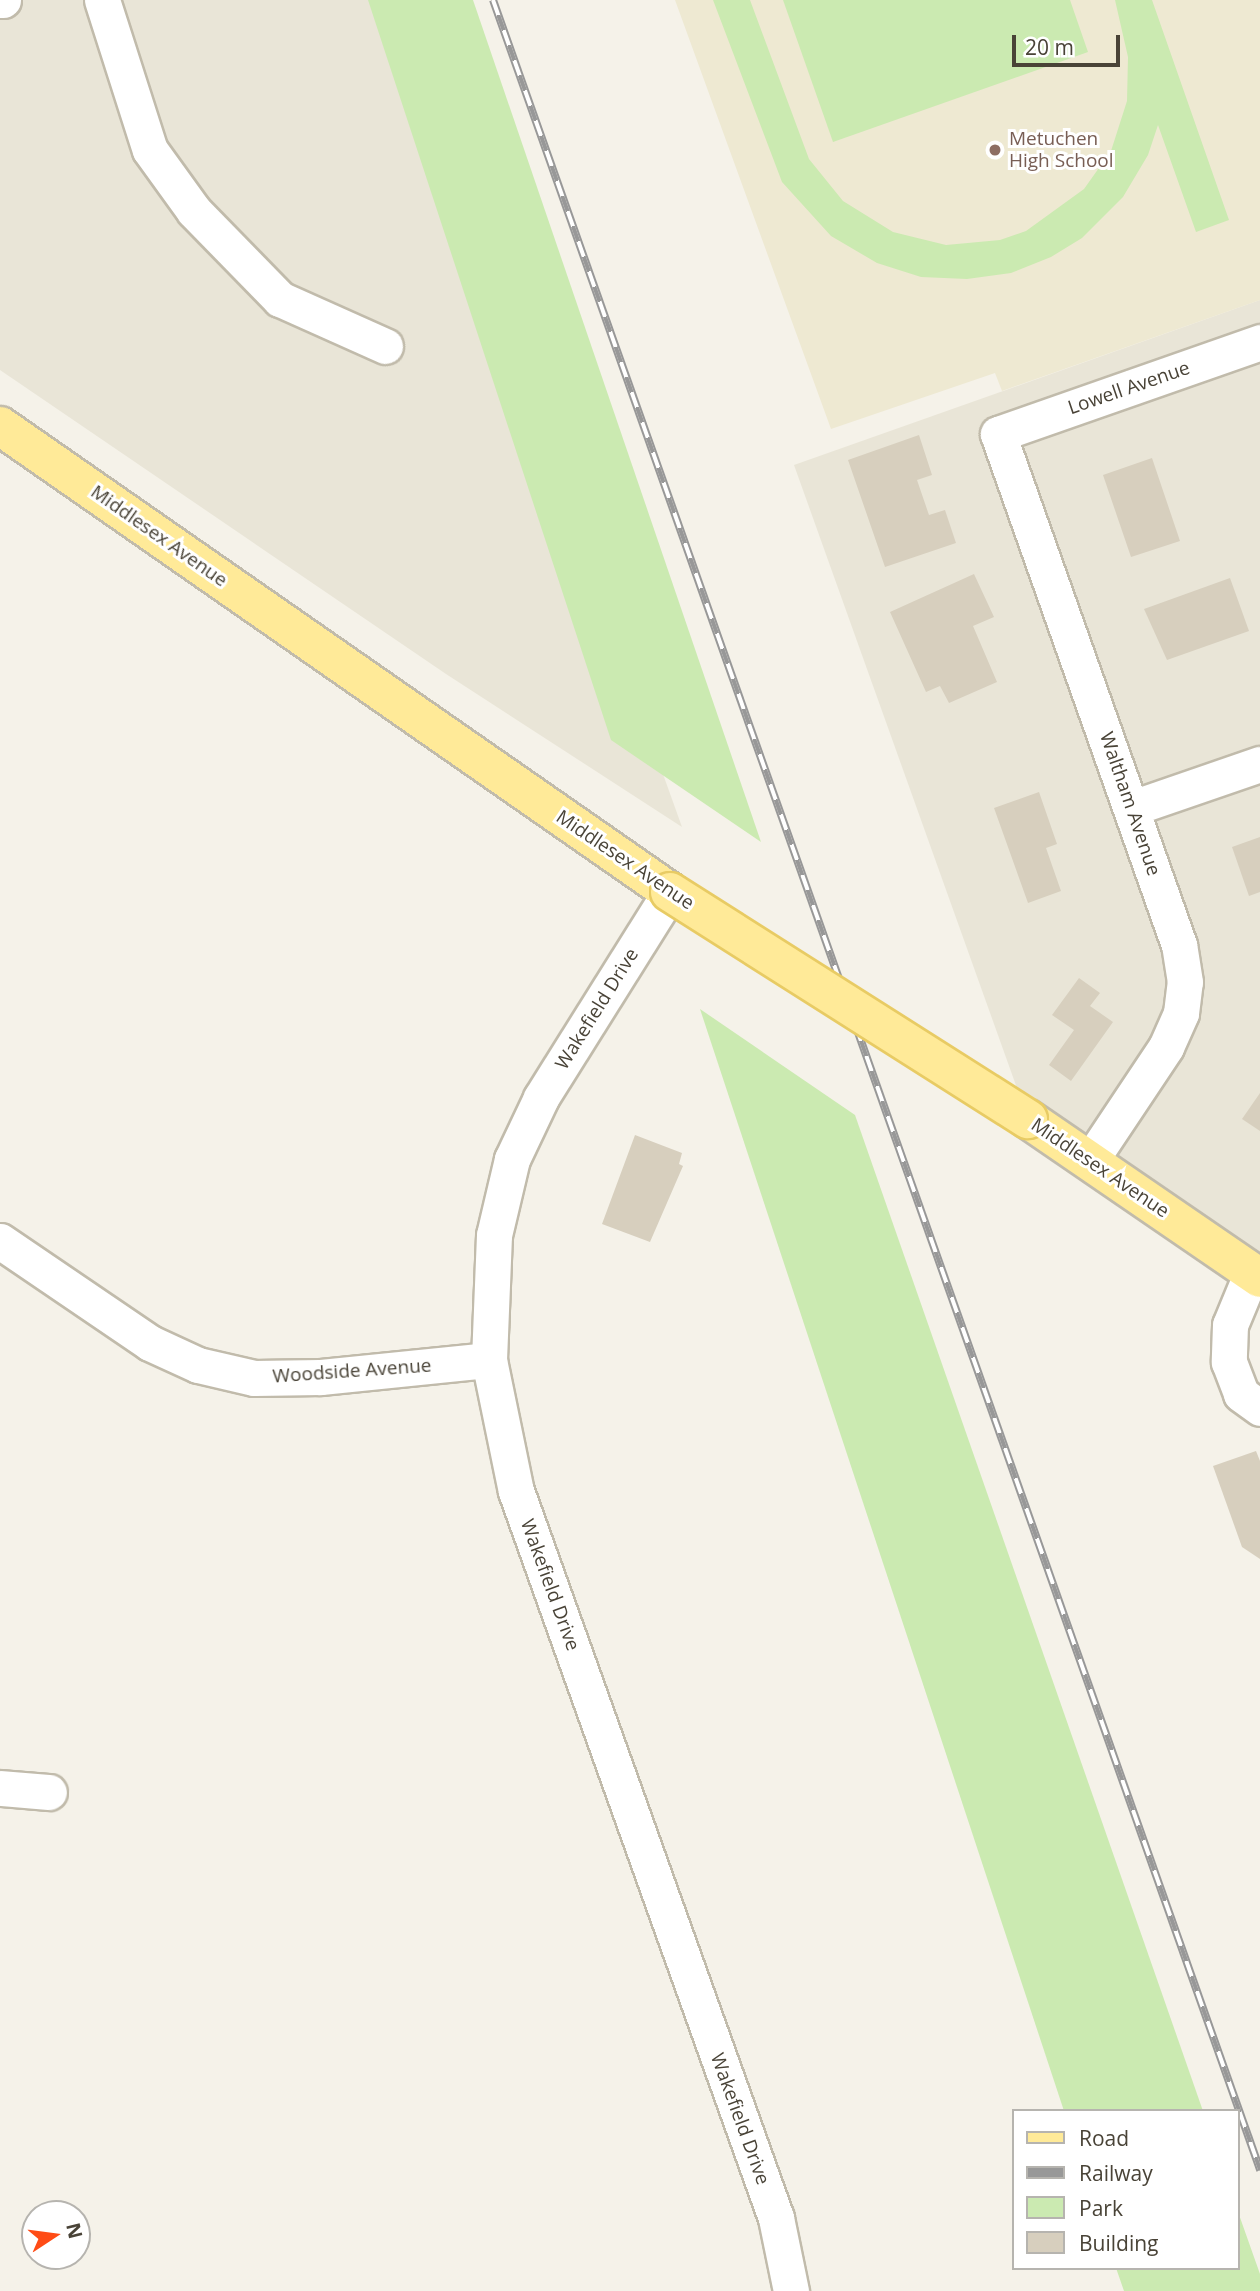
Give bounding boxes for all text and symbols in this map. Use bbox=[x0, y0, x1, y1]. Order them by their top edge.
scale bar bbox=[1015, 21, 1124, 65]
text: 20 m bbox=[1025, 33, 1074, 61]
place label: Metuchen High School bbox=[1009, 128, 1114, 172]
marker: Metuchen High School bbox=[987, 142, 1003, 158]
street label: Lowell Avenue bbox=[1065, 356, 1193, 420]
street label: Middlesex Avenue bbox=[86, 480, 232, 592]
street label: Waltham Avenue bbox=[1095, 729, 1165, 879]
street label: Middlesex Avenue bbox=[552, 805, 698, 915]
street label: Wakefield Drive bbox=[551, 944, 643, 1074]
street label: Middlesex Avenue bbox=[1027, 1113, 1173, 1223]
street label: Woodside Avenue bbox=[272, 1354, 432, 1388]
street label: Wakefield Drive bbox=[516, 1516, 584, 1654]
street label: Wakefield Drive bbox=[706, 2050, 774, 2188]
legend bbox=[1012, 2109, 1239, 2270]
text: Road bbox=[1079, 2124, 1129, 2152]
text: Railway bbox=[1079, 2159, 1153, 2187]
text: Park bbox=[1079, 2194, 1123, 2222]
north arrow bbox=[21, 2200, 91, 2270]
text: N bbox=[60, 2220, 89, 2241]
text: Building bbox=[1079, 2229, 1158, 2257]

